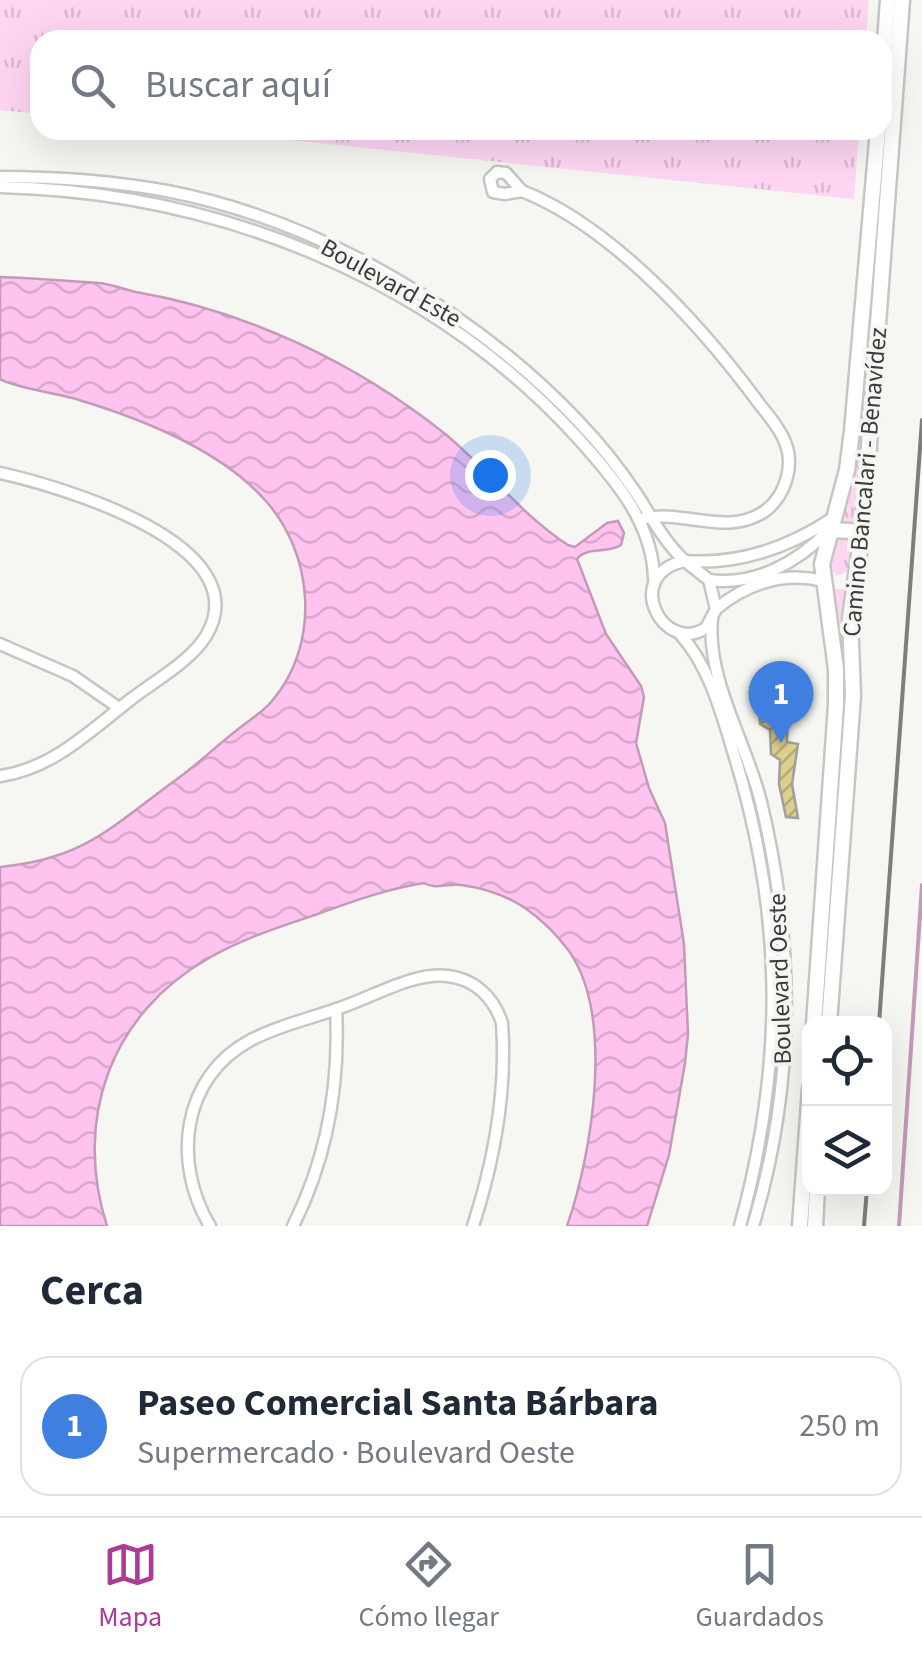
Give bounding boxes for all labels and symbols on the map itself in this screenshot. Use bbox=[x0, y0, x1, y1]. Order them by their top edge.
street label: Boulevard Este bbox=[314, 230, 468, 336]
street label: Camino Bancalari - Benavídez bbox=[834, 326, 896, 638]
your location bbox=[465, 450, 516, 501]
pin: 1 bbox=[748, 660, 814, 743]
street label: Boulevard Oeste bbox=[759, 893, 801, 1065]

